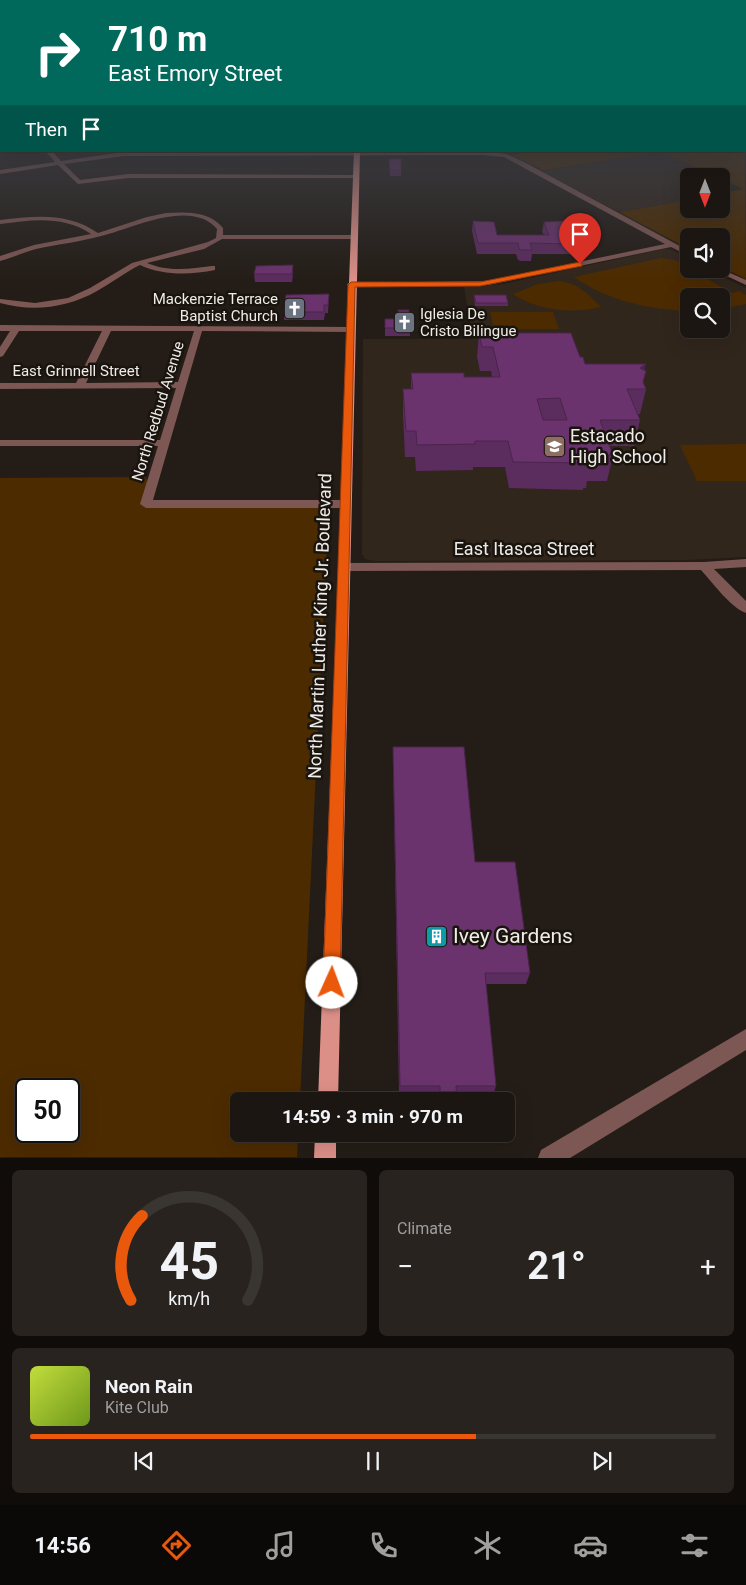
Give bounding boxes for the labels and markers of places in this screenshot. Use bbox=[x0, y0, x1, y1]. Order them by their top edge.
pin bbox=[559, 213, 601, 264]
place label: Mackenzie Terrace Baptist Church bbox=[153, 290, 278, 325]
church icon: Mackenzie Terrace Baptist Church bbox=[282, 296, 306, 320]
place label: Iglesia De Cristo Bilingue bbox=[420, 305, 517, 340]
church icon: Iglesia De Cristo Bilingue bbox=[392, 311, 416, 335]
place label: Estacado High School bbox=[570, 425, 667, 467]
school or university icon: Estacado High School bbox=[542, 434, 566, 458]
building icon: Ivey Gardens bbox=[425, 924, 449, 948]
place label: Ivey Gardens bbox=[453, 924, 573, 948]

